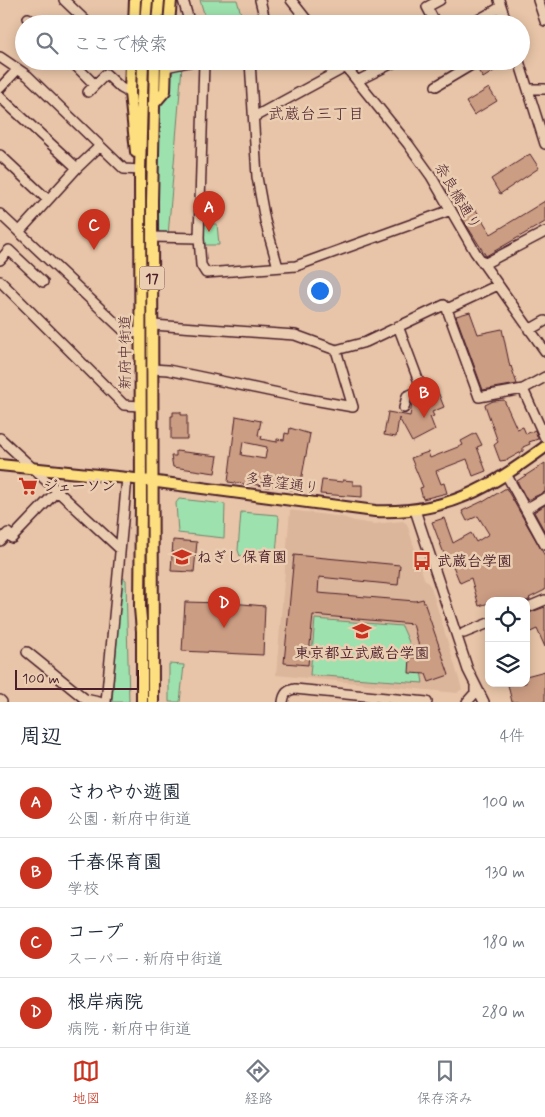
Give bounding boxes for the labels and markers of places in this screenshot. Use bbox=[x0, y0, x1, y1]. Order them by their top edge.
pin: A bbox=[193, 191, 225, 232]
pin: C bbox=[78, 209, 110, 250]
pin: B bbox=[408, 377, 440, 418]
supermarket icon: ジェーソン bbox=[17, 475, 39, 497]
place label: ジェーソン bbox=[43, 477, 116, 497]
school or university icon: ねぎし保育園 bbox=[171, 546, 193, 568]
place label: ねぎし保育園 bbox=[197, 548, 287, 568]
bus stop icon: 武蔵台学園 bbox=[411, 550, 433, 572]
place label: 武蔵台学園 bbox=[437, 552, 512, 572]
pin: D bbox=[208, 587, 240, 628]
school or university icon: 東京都立武蔵台学園 bbox=[351, 620, 373, 642]
place label: 東京都立武蔵台学園 bbox=[294, 644, 430, 664]

